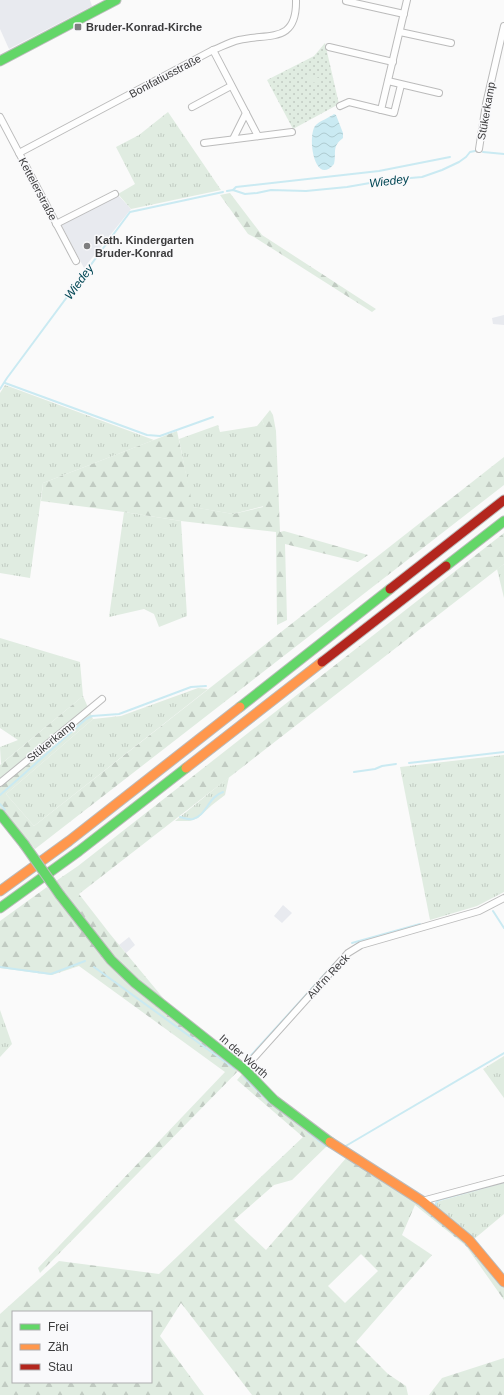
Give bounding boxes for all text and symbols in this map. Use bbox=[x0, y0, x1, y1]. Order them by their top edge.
place label: Bruder-Konrad-Kirche bbox=[86, 21, 202, 33]
marker: Bruder-Konrad-Kirche bbox=[73, 22, 83, 32]
street label: Bonifatiusstraße bbox=[127, 52, 203, 100]
street label: Stükerkamp bbox=[475, 81, 497, 141]
street label: Kettelerstraße bbox=[16, 156, 60, 222]
water label: Wiedey bbox=[368, 171, 411, 190]
place label: Kath. Kindergarten Bruder-Konrad bbox=[95, 234, 194, 259]
marker: Kath. Kindergarten Bruder-Konrad bbox=[82, 241, 92, 251]
water label: Wiedey bbox=[62, 261, 97, 302]
street label: Stükerkamp bbox=[24, 718, 78, 764]
street label: Auf'm Reck bbox=[305, 951, 352, 1001]
street label: In der Worth bbox=[217, 1032, 271, 1080]
legend bbox=[12, 1311, 152, 1383]
text: Frei bbox=[48, 1320, 69, 1334]
text: Zäh bbox=[48, 1340, 69, 1354]
text: Stau bbox=[48, 1360, 73, 1374]

